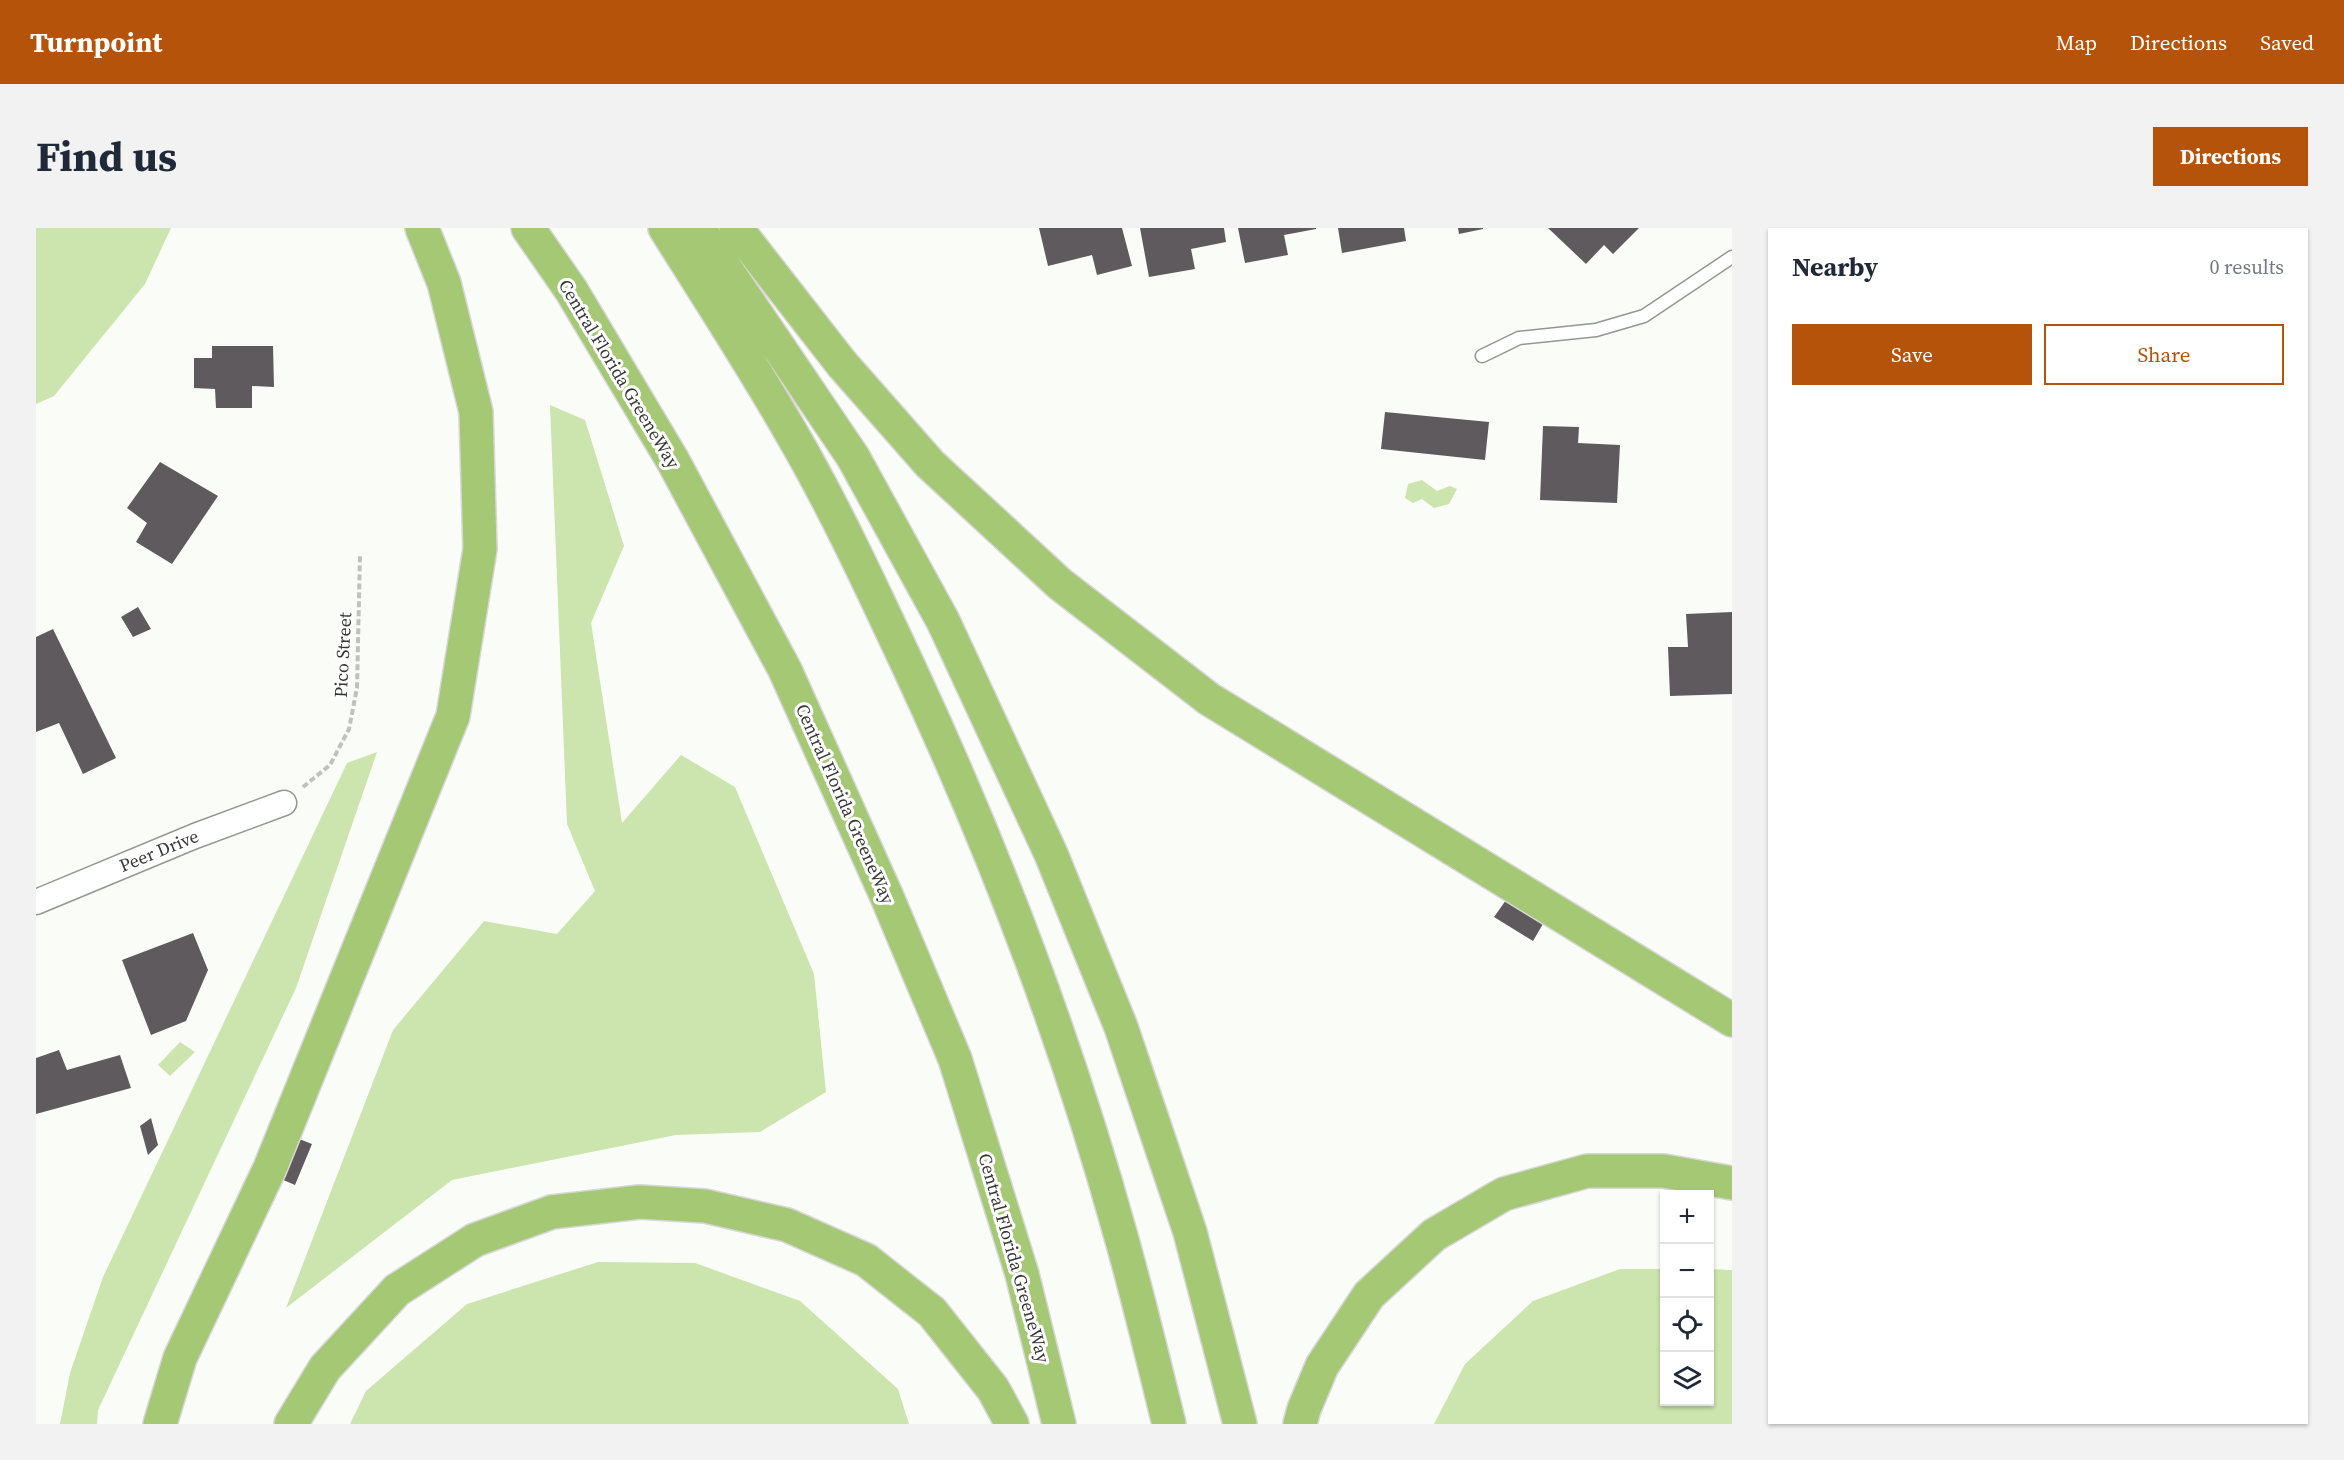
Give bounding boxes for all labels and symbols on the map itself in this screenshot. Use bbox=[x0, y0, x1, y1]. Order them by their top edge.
street label: Central Florida GreeneWay bbox=[553, 274, 686, 474]
street label: Pico Street bbox=[328, 611, 357, 698]
street label: Central Florida GreeneWay bbox=[790, 700, 901, 909]
street label: Peer Drive bbox=[115, 823, 202, 878]
street label: Central Florida GreeneWay bbox=[973, 1150, 1057, 1366]

